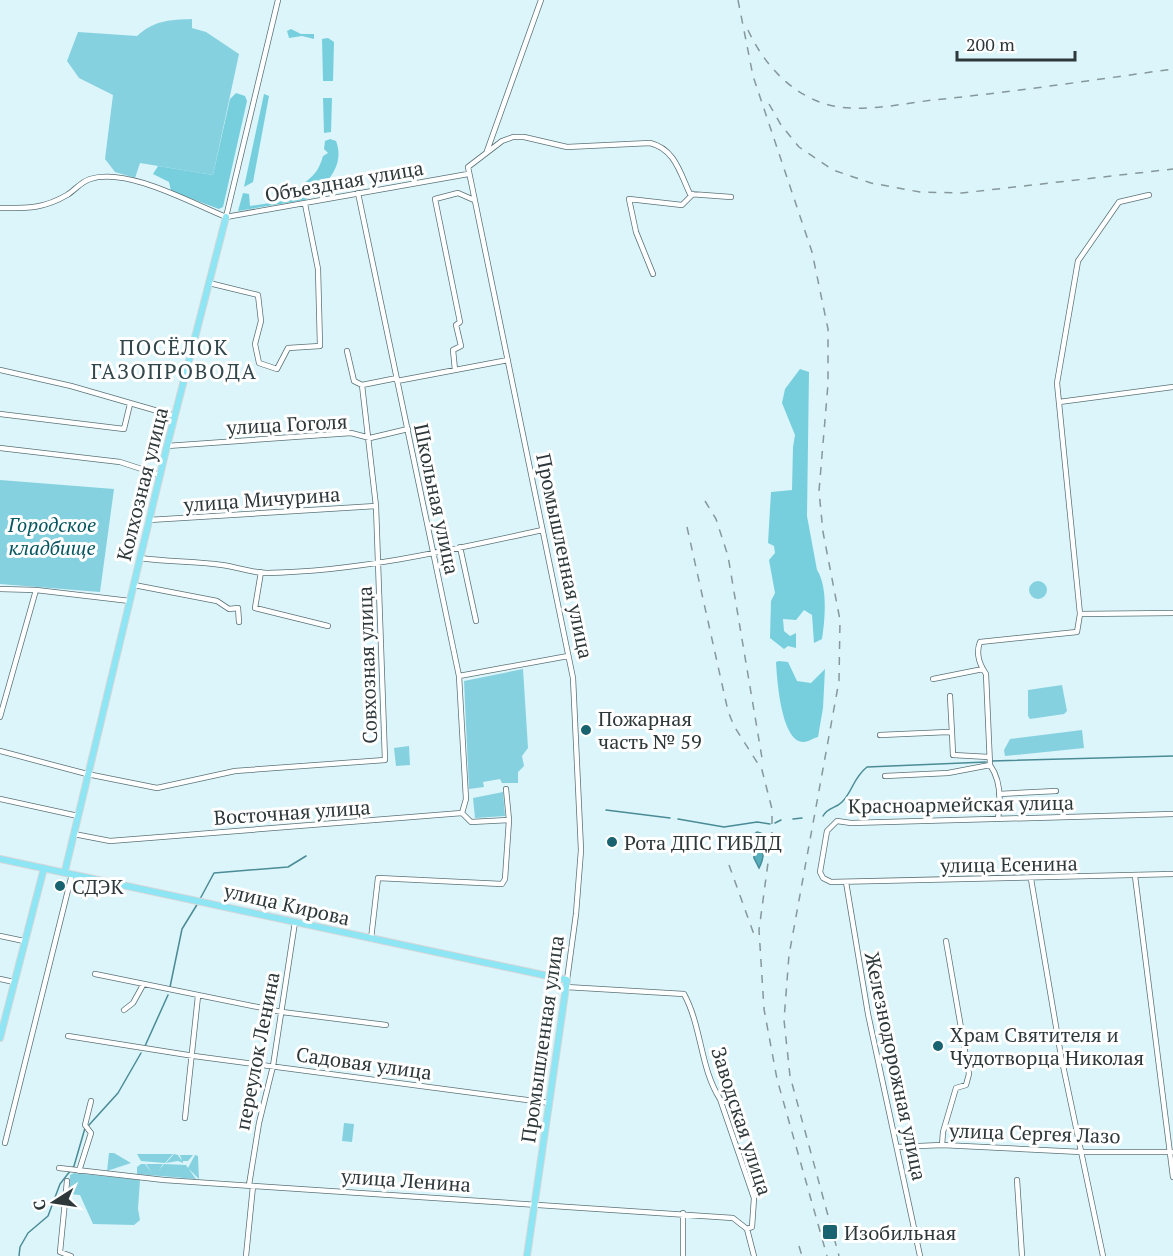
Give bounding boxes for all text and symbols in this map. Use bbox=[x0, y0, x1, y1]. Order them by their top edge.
scale bar bbox=[957, 24, 1076, 62]
text: 200 m bbox=[966, 32, 1015, 56]
street label: Объездная улица bbox=[263, 154, 425, 208]
district label: ПОСЁЛОК ГАЗОПРОВОДА bbox=[91, 333, 257, 385]
street label: Колхозная улица bbox=[110, 404, 174, 564]
street label: улица Гоголя bbox=[225, 407, 348, 441]
street label: Школьная улица bbox=[408, 421, 466, 577]
street label: Промышленная улица bbox=[530, 451, 600, 661]
street label: улица Мичурина bbox=[182, 480, 341, 518]
park label: Городское кладбище bbox=[7, 511, 96, 561]
street label: Совхозная улица bbox=[351, 586, 383, 744]
place label: Пожарная часть № 59 bbox=[598, 705, 702, 755]
marker: Пожарная часть № 59 bbox=[579, 723, 593, 737]
street label: Красноармейская улица bbox=[848, 789, 1074, 819]
street label: Восточная улица bbox=[213, 793, 371, 831]
place label: Рота ДПС ГИБДД bbox=[624, 829, 782, 856]
marker: Рота ДПС ГИБДД bbox=[605, 835, 619, 849]
street label: улица Есенина bbox=[939, 849, 1078, 879]
place label: СДЭК bbox=[72, 873, 123, 900]
street label: улица Кирова bbox=[221, 876, 352, 932]
marker: СДЭК bbox=[53, 879, 67, 893]
street label: Промышленная улица bbox=[514, 934, 570, 1144]
street label: Железнодорожная улица bbox=[859, 949, 933, 1183]
street label: переулок Ленина bbox=[228, 970, 286, 1132]
place label: Храм Святителя и Чудотворца Николая bbox=[950, 1021, 1144, 1071]
marker: Храм Святителя и Чудотворца Николая bbox=[931, 1039, 945, 1053]
street label: Садовая улица bbox=[294, 1040, 434, 1086]
street label: Заводская улица bbox=[705, 1043, 779, 1199]
street label: улица Сергея Лазо bbox=[948, 1116, 1121, 1149]
street label: улица Ленина bbox=[339, 1162, 472, 1198]
north arrow bbox=[24, 1172, 84, 1232]
text: С bbox=[27, 1198, 51, 1213]
place label: Изобильная bbox=[844, 1219, 956, 1246]
marker: Изобильная bbox=[821, 1223, 839, 1241]

